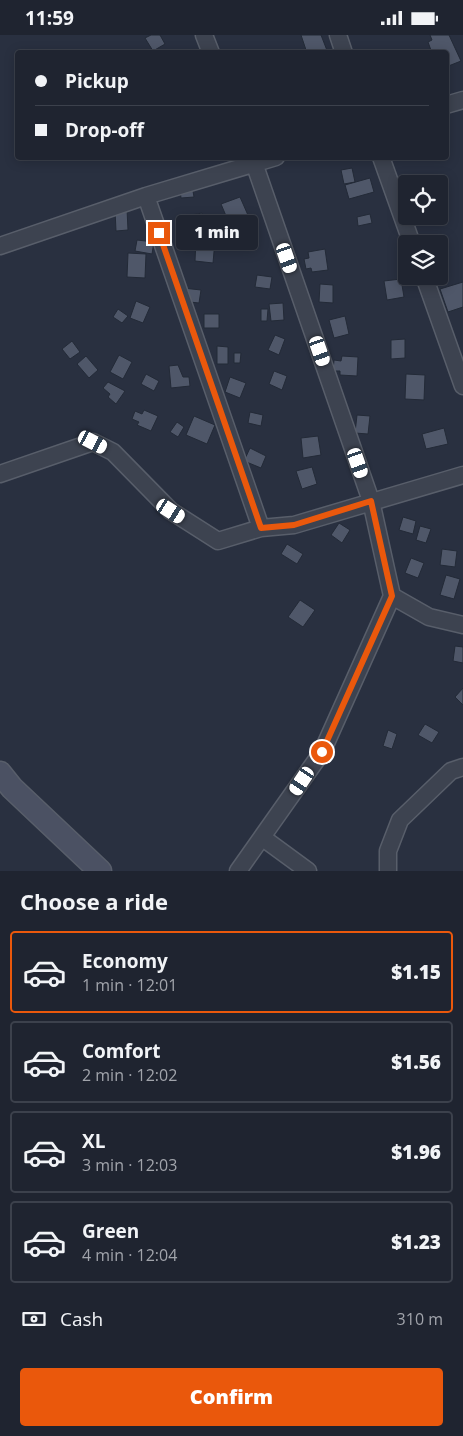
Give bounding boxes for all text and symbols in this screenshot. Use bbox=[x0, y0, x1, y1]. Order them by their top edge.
text: 11:59 bbox=[25, 5, 74, 31]
text: Pickup bbox=[65, 68, 129, 94]
text: Drop-off bbox=[65, 117, 144, 143]
map controls bbox=[398, 175, 448, 285]
button: locate bbox=[398, 175, 448, 225]
callout: 1 min bbox=[176, 215, 259, 251]
text: 1 min bbox=[194, 221, 240, 243]
route end bbox=[148, 222, 170, 244]
button: layers bbox=[398, 235, 448, 285]
car bbox=[275, 241, 298, 275]
car bbox=[308, 334, 331, 368]
car bbox=[76, 429, 109, 455]
car bbox=[346, 446, 369, 480]
car bbox=[154, 497, 187, 525]
route start bbox=[311, 741, 333, 763]
car bbox=[287, 764, 316, 798]
text: Choose a ride bbox=[20, 886, 168, 916]
text: Economy bbox=[82, 948, 168, 974]
icon: car bbox=[22, 950, 67, 995]
text: $1.15 bbox=[391, 959, 441, 985]
text: 1 min · 12:01 bbox=[82, 974, 177, 996]
text: Comfort bbox=[82, 1038, 161, 1064]
icon: car bbox=[22, 1040, 67, 1085]
text: $1.56 bbox=[391, 1049, 441, 1075]
text: 2 min · 12:02 bbox=[82, 1064, 177, 1086]
text: XL bbox=[82, 1128, 105, 1154]
icon: car bbox=[22, 1130, 67, 1175]
text: $1.96 bbox=[391, 1139, 441, 1165]
text: 3 min · 12:03 bbox=[82, 1154, 177, 1176]
text: Green bbox=[82, 1218, 139, 1244]
icon: car bbox=[22, 1220, 67, 1265]
text: $1.23 bbox=[391, 1229, 441, 1255]
text: 4 min · 12:04 bbox=[82, 1244, 177, 1266]
icon: cash bbox=[20, 1305, 48, 1333]
text: Cash bbox=[60, 1306, 103, 1332]
text: 310 m bbox=[397, 1308, 443, 1330]
button: Confirm bbox=[20, 1368, 443, 1426]

